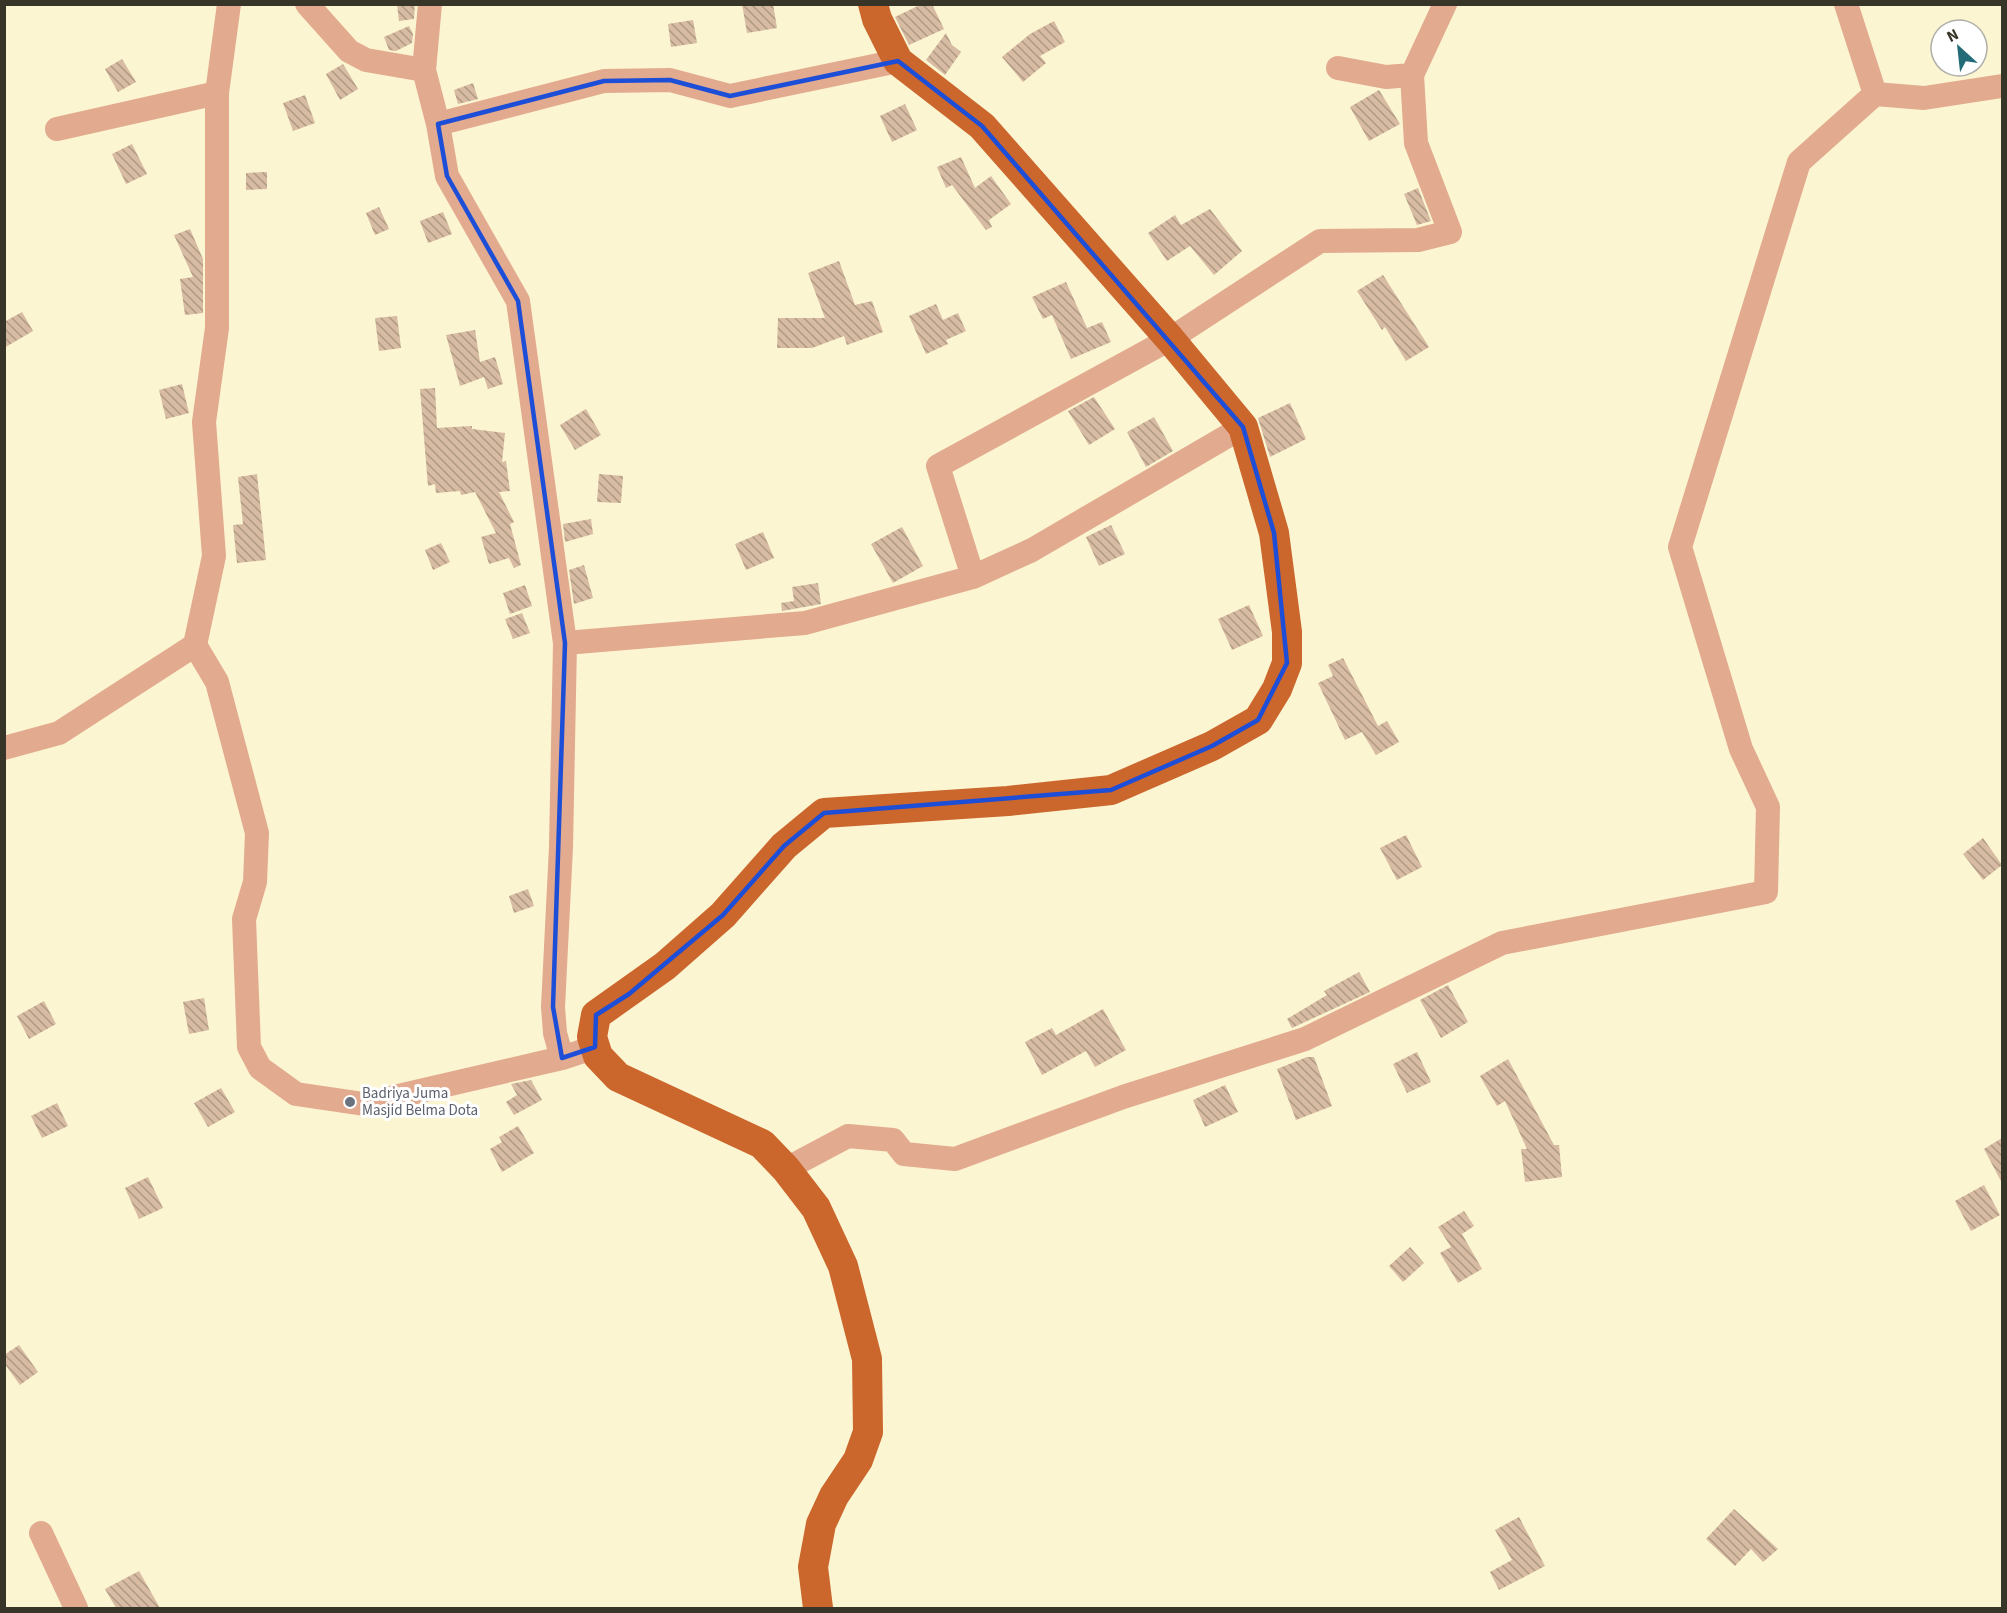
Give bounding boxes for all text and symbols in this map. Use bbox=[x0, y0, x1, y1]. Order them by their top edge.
north arrow bbox=[1929, 18, 1989, 78]
text: N bbox=[1943, 23, 1962, 48]
place label: Badriya Juma Masjid Belma Dota bbox=[362, 1083, 478, 1121]
marker: Badriya Juma Masjid Belma Dota bbox=[343, 1095, 357, 1109]

